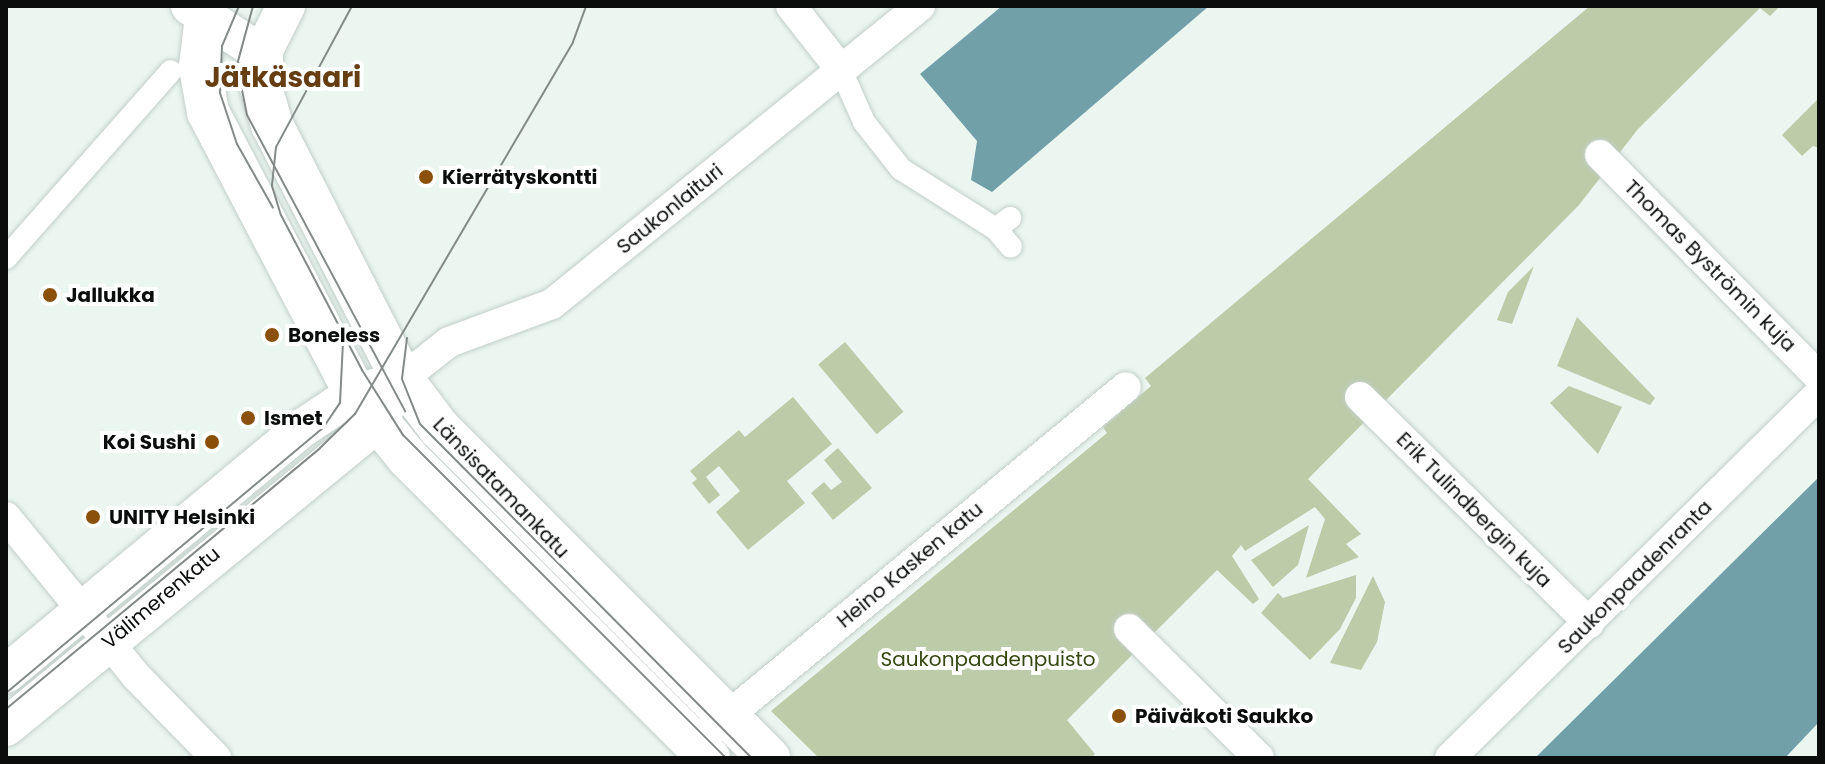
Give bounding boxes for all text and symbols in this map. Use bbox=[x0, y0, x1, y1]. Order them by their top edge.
district label: Jätkäsaari bbox=[205, 61, 361, 95]
street label: Saukonlaituri bbox=[612, 159, 728, 259]
place label: Kierrätyskontti bbox=[442, 165, 597, 189]
marker: Kierrätyskontti bbox=[417, 168, 435, 186]
street label: Thomas Byströmin kuja bbox=[1619, 175, 1801, 357]
place label: Jallukka bbox=[66, 283, 155, 307]
marker: Jallukka bbox=[41, 286, 59, 304]
place label: Boneless bbox=[288, 323, 380, 347]
marker: Boneless bbox=[263, 326, 281, 344]
place label: Ismet bbox=[264, 406, 323, 430]
marker: Ismet bbox=[239, 409, 257, 427]
street label: Länsisatamankatu bbox=[428, 413, 574, 563]
street label: Erik Tulindbergin kuja bbox=[1391, 427, 1557, 593]
place label: Koi Sushi bbox=[103, 430, 196, 454]
marker: Koi Sushi bbox=[203, 433, 221, 451]
street label: Saukonpaadenranta bbox=[1553, 495, 1717, 659]
street label: Heino Kasken katu bbox=[832, 497, 988, 633]
place label: UNITY Helsinki bbox=[109, 505, 255, 529]
marker: UNITY Helsinki bbox=[84, 508, 102, 526]
street label: Välimerenkatu bbox=[97, 542, 225, 654]
park label: Saukonpaadenpuisto bbox=[881, 647, 1095, 671]
place label: Päiväkoti Saukko bbox=[1135, 704, 1313, 728]
marker: Päiväkoti Saukko bbox=[1110, 707, 1128, 725]

